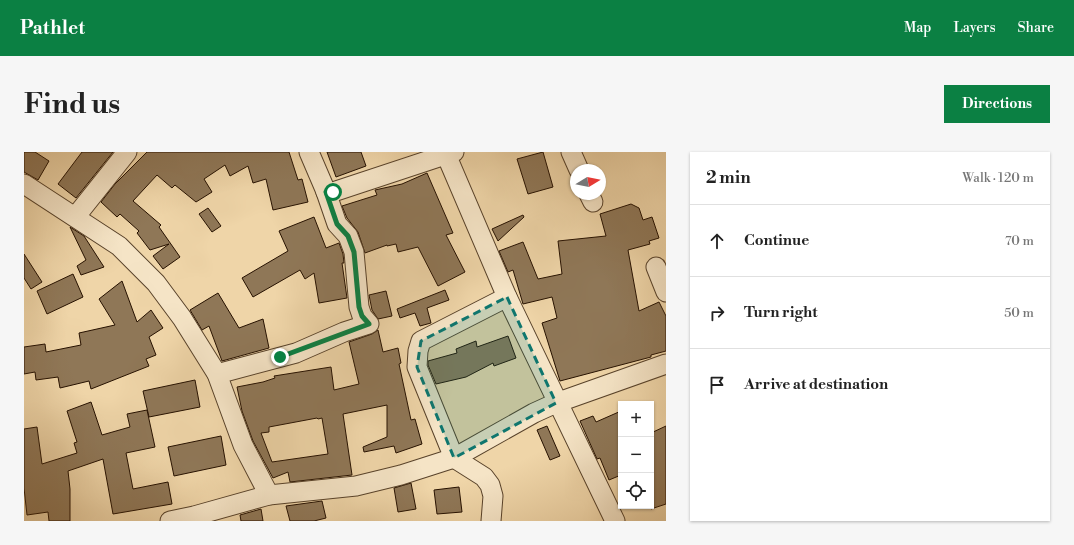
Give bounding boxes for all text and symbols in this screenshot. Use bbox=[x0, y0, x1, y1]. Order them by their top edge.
text: Pathlet bbox=[20, 16, 85, 40]
text: Map bbox=[904, 19, 931, 37]
text: Layers bbox=[953, 19, 996, 37]
text: Share bbox=[1018, 19, 1054, 37]
button: Directions bbox=[944, 85, 1050, 123]
text: Find us bbox=[24, 87, 120, 122]
north arrow bbox=[570, 164, 606, 200]
text: 2 min bbox=[706, 167, 751, 189]
text: Walk · 120 m bbox=[962, 170, 1034, 186]
route start bbox=[324, 183, 342, 201]
icon: ahead bbox=[706, 230, 728, 252]
text: Continue bbox=[744, 231, 809, 250]
text: 70 m bbox=[1005, 233, 1034, 249]
icon: right bbox=[706, 302, 728, 324]
text: Turn right bbox=[744, 303, 818, 322]
text: 50 m bbox=[1004, 305, 1034, 321]
route end bbox=[271, 348, 289, 366]
icon: arrive bbox=[706, 374, 728, 396]
text: Arrive at destination bbox=[744, 375, 888, 394]
map controls bbox=[618, 401, 654, 509]
button: + bbox=[618, 401, 654, 437]
button: − bbox=[618, 437, 654, 473]
button: locate bbox=[618, 473, 654, 509]

